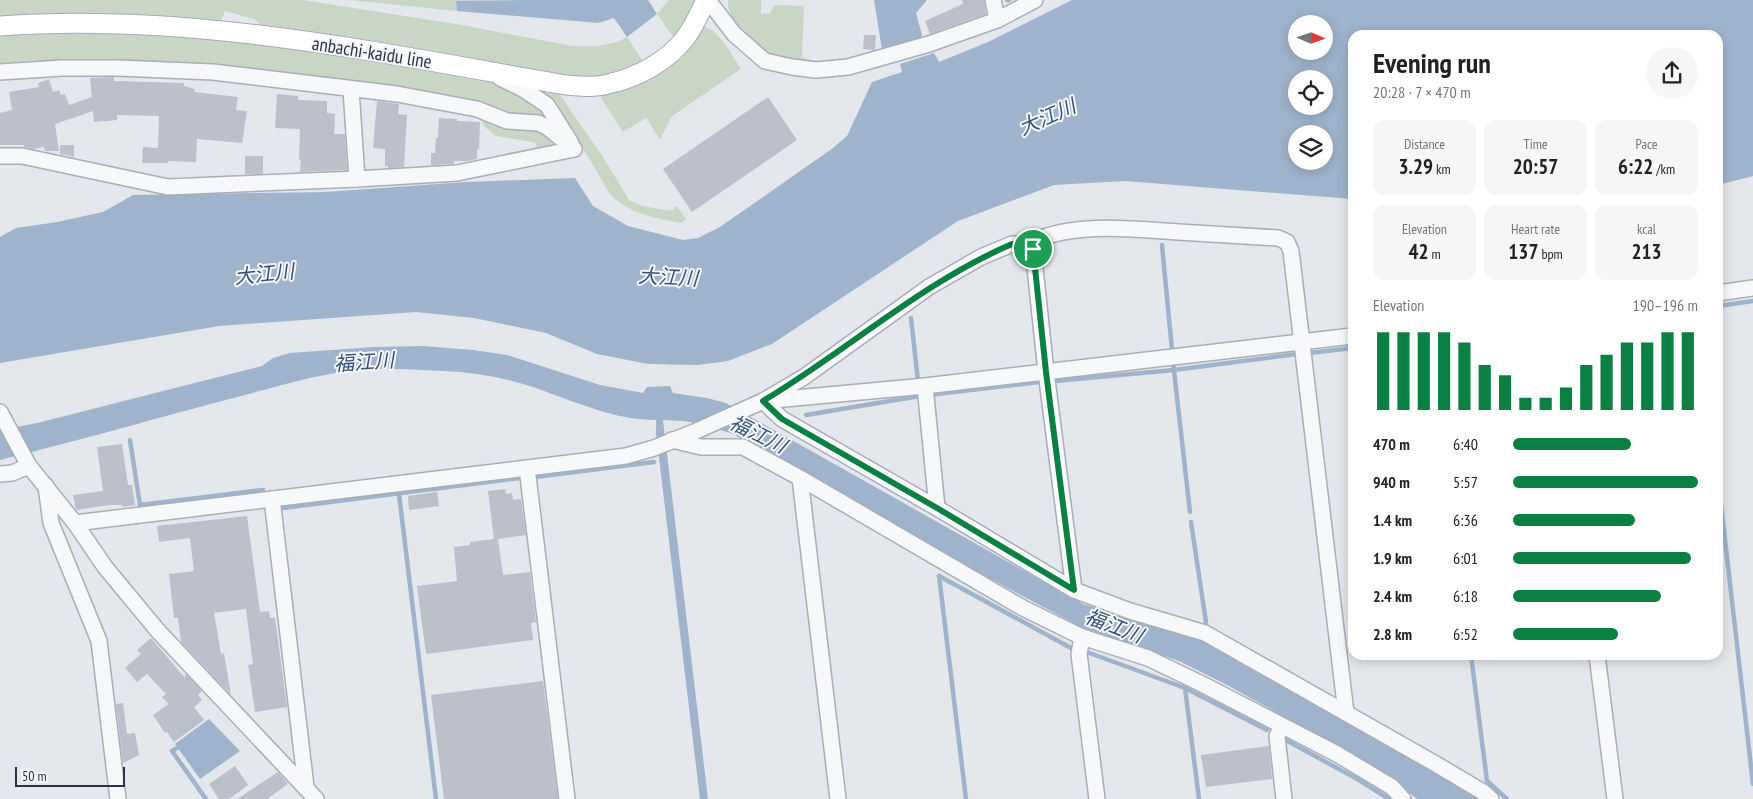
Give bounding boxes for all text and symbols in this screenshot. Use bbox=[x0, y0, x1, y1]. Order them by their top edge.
north arrow bbox=[1288, 15, 1332, 60]
map controls bbox=[1288, 15, 1333, 170]
street label: anbachi-kaidu line bbox=[310, 31, 434, 73]
text: Evening run bbox=[1373, 44, 1491, 81]
button: share bbox=[1646, 47, 1698, 99]
button: locate bbox=[1288, 70, 1333, 115]
text: 20:28 · 7 × 470 m bbox=[1373, 82, 1471, 102]
water label: 大江川 bbox=[1014, 92, 1082, 141]
button: layers bbox=[1288, 125, 1333, 170]
text: Distance bbox=[1404, 135, 1445, 153]
text: Time bbox=[1523, 135, 1548, 153]
text: Pace bbox=[1635, 135, 1658, 153]
text: 3.29 bbox=[1398, 153, 1433, 180]
text: 20:57 bbox=[1513, 153, 1558, 180]
text: 6:22 bbox=[1618, 153, 1653, 180]
text: km bbox=[1433, 160, 1451, 178]
text: /km bbox=[1653, 160, 1675, 178]
text: Elevation bbox=[1402, 220, 1447, 238]
text: Heart rate bbox=[1511, 220, 1560, 238]
text: kcal bbox=[1637, 220, 1656, 238]
pin bbox=[1012, 228, 1054, 270]
icon: arrive bbox=[1019, 235, 1047, 263]
text: 42 bbox=[1408, 238, 1428, 265]
text: 137 bbox=[1508, 238, 1538, 265]
text: 213 bbox=[1631, 238, 1662, 265]
text: m bbox=[1428, 245, 1441, 263]
text: bpm bbox=[1538, 245, 1563, 263]
water label: 大江川 bbox=[233, 258, 297, 290]
water label: 大江川 bbox=[637, 262, 701, 292]
text: Elevation bbox=[1373, 295, 1424, 315]
text: 190–196 m bbox=[1633, 295, 1698, 315]
water label: 福江川 bbox=[333, 347, 397, 377]
water label: 福江川 bbox=[725, 409, 792, 460]
text: 470 m bbox=[1373, 434, 1410, 454]
text: 6:40 bbox=[1453, 434, 1478, 454]
text: 940 m bbox=[1373, 472, 1410, 492]
text: 5:57 bbox=[1453, 472, 1478, 492]
text: 1.4 km bbox=[1373, 510, 1412, 530]
text: 6:36 bbox=[1453, 510, 1478, 530]
text: 1.9 km bbox=[1373, 548, 1412, 568]
text: 6:01 bbox=[1453, 548, 1478, 568]
text: 2.4 km bbox=[1373, 586, 1412, 606]
text: 6:18 bbox=[1453, 586, 1478, 606]
water label: 福江川 bbox=[1081, 603, 1149, 650]
text: 2.8 km bbox=[1373, 624, 1412, 644]
text: 6:52 bbox=[1453, 624, 1478, 644]
scale bar bbox=[15, 764, 125, 787]
text: 50 m bbox=[22, 767, 47, 785]

